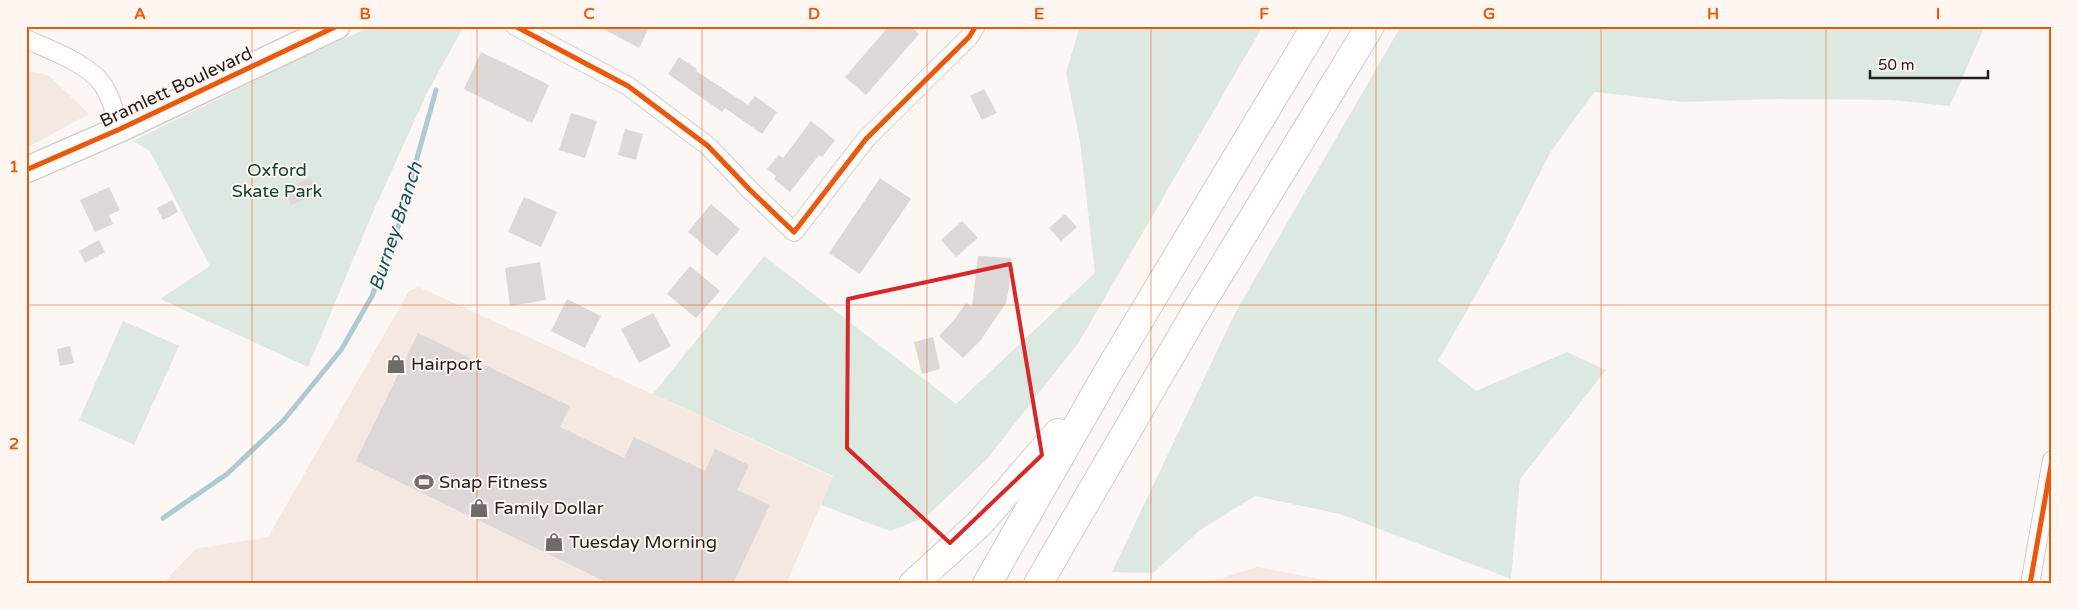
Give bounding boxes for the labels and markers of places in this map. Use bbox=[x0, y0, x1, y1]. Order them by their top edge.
shop icon: Hairport bbox=[385, 353, 407, 375]
place label: Hairport bbox=[411, 353, 482, 375]
sports icon: Snap Fitness bbox=[413, 471, 435, 493]
place label: Snap Fitness bbox=[439, 471, 548, 493]
shop icon: Family Dollar bbox=[468, 497, 490, 519]
place label: Family Dollar bbox=[494, 497, 604, 519]
shop icon: Tuesday Morning bbox=[543, 531, 565, 553]
place label: Tuesday Morning bbox=[569, 531, 717, 553]

